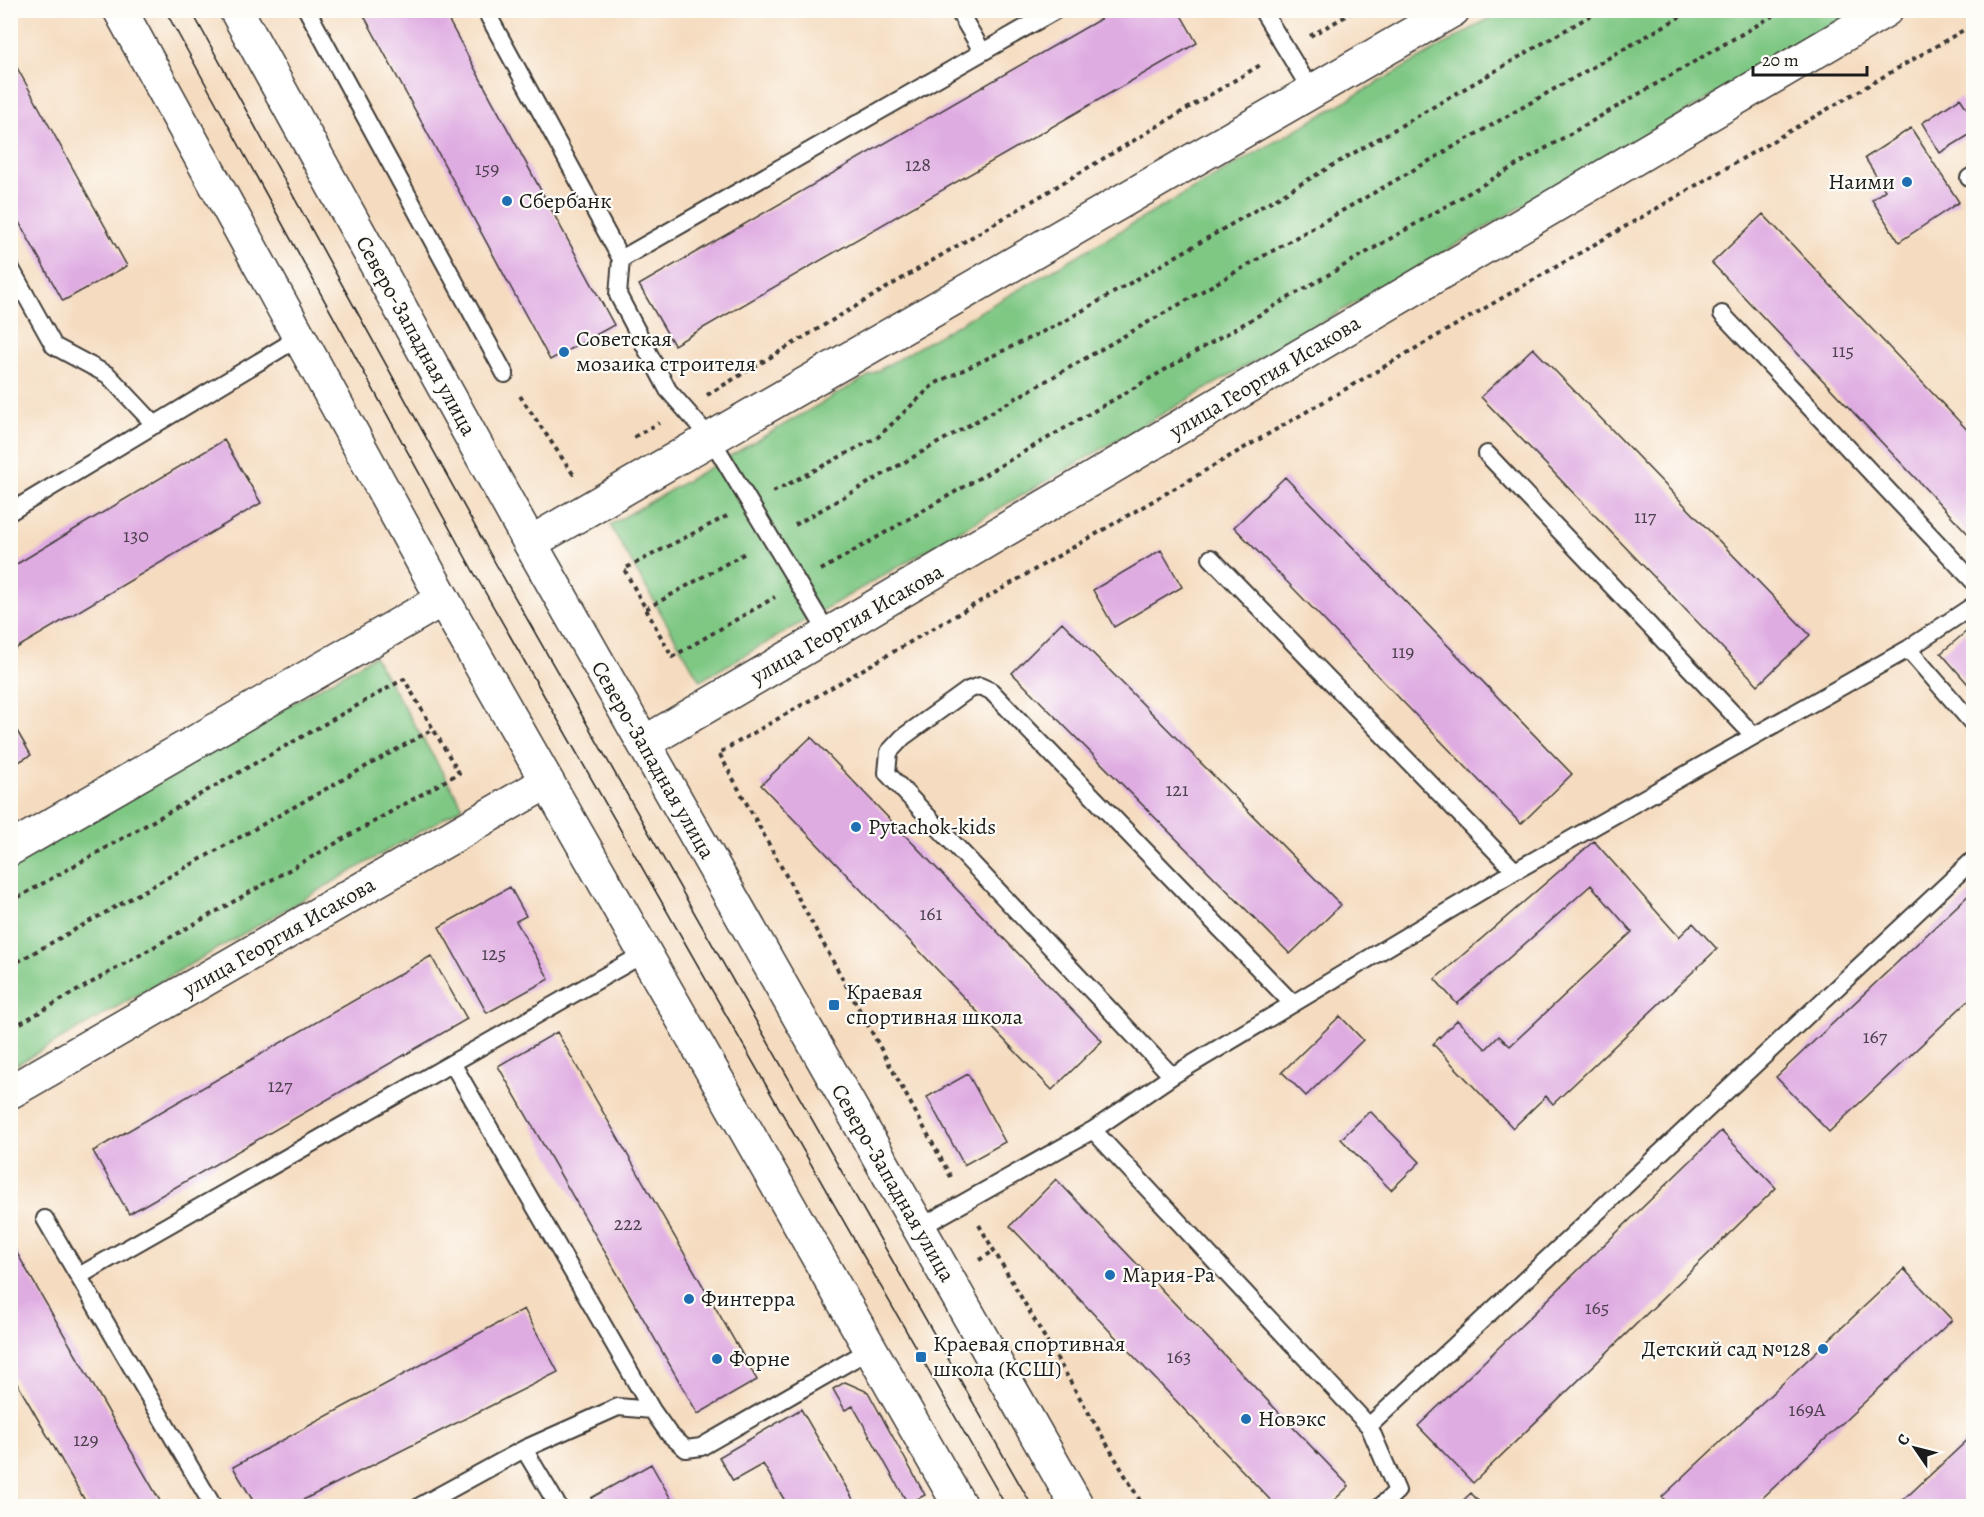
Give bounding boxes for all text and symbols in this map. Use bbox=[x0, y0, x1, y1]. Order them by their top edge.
scale bar bbox=[1753, 39, 1867, 77]
text: 20 m bbox=[1762, 48, 1799, 72]
house number: 128 bbox=[905, 151, 931, 178]
house number: 159 bbox=[475, 155, 499, 182]
place label: Наими bbox=[1828, 167, 1895, 197]
marker: Наими bbox=[1900, 175, 1914, 189]
place label: Сбербанк bbox=[519, 186, 612, 216]
marker: Сбербанк bbox=[500, 194, 514, 208]
street label: Северо-Западная улица bbox=[349, 231, 484, 442]
street label: улица Георгия Исакова bbox=[1163, 308, 1367, 446]
place label: Советская мозаика строителя bbox=[576, 324, 756, 379]
house number: 115 bbox=[1832, 337, 1854, 364]
marker: Советская мозаика строителя bbox=[557, 345, 571, 359]
house number: 117 bbox=[1634, 503, 1657, 530]
house number: 130 bbox=[123, 522, 149, 549]
street label: улица Георгия Исакова bbox=[744, 556, 950, 692]
house number: 119 bbox=[1392, 638, 1414, 665]
street label: Северо-Западная улица bbox=[584, 655, 722, 865]
house number: 121 bbox=[1165, 776, 1189, 803]
place label: Pytachok-kids bbox=[868, 812, 996, 842]
marker: Pytachok-kids bbox=[849, 820, 863, 834]
street label: улица Георгия Исакова bbox=[176, 869, 382, 1005]
house number: 161 bbox=[920, 900, 943, 927]
house number: 125 bbox=[482, 940, 506, 967]
place label: Краевая спортивная школа bbox=[846, 977, 1024, 1032]
marker: Краевая спортивная школа bbox=[827, 998, 841, 1012]
house number: 167 bbox=[1863, 1023, 1888, 1050]
house number: 127 bbox=[268, 1072, 293, 1099]
street label: Северо-Западная улица bbox=[824, 1078, 962, 1288]
house number: 222 bbox=[614, 1210, 643, 1237]
place label: Мария-Ра bbox=[1122, 1260, 1216, 1290]
marker: Мария-Ра bbox=[1103, 1268, 1117, 1282]
place label: Финтерра bbox=[701, 1284, 796, 1314]
marker: Финтерра bbox=[682, 1292, 696, 1306]
house number: 165 bbox=[1585, 1294, 1609, 1321]
place label: Краевая спортивная школа (КСШ) bbox=[933, 1329, 1125, 1384]
place label: Детский сад №128 bbox=[1642, 1334, 1811, 1364]
marker: Детский сад №128 bbox=[1816, 1342, 1830, 1356]
house number: 163 bbox=[1167, 1343, 1191, 1370]
place label: Форне bbox=[729, 1344, 790, 1374]
marker: Краевая спортивная школа (КСШ) bbox=[914, 1350, 928, 1364]
marker: Форне bbox=[710, 1352, 724, 1366]
house number: 169А bbox=[1789, 1396, 1826, 1423]
place label: Новэкс bbox=[1258, 1404, 1326, 1434]
marker: Новэкс bbox=[1239, 1412, 1253, 1426]
north arrow bbox=[1885, 1418, 1945, 1478]
house number: 129 bbox=[73, 1426, 99, 1453]
text: С bbox=[1892, 1430, 1915, 1450]

